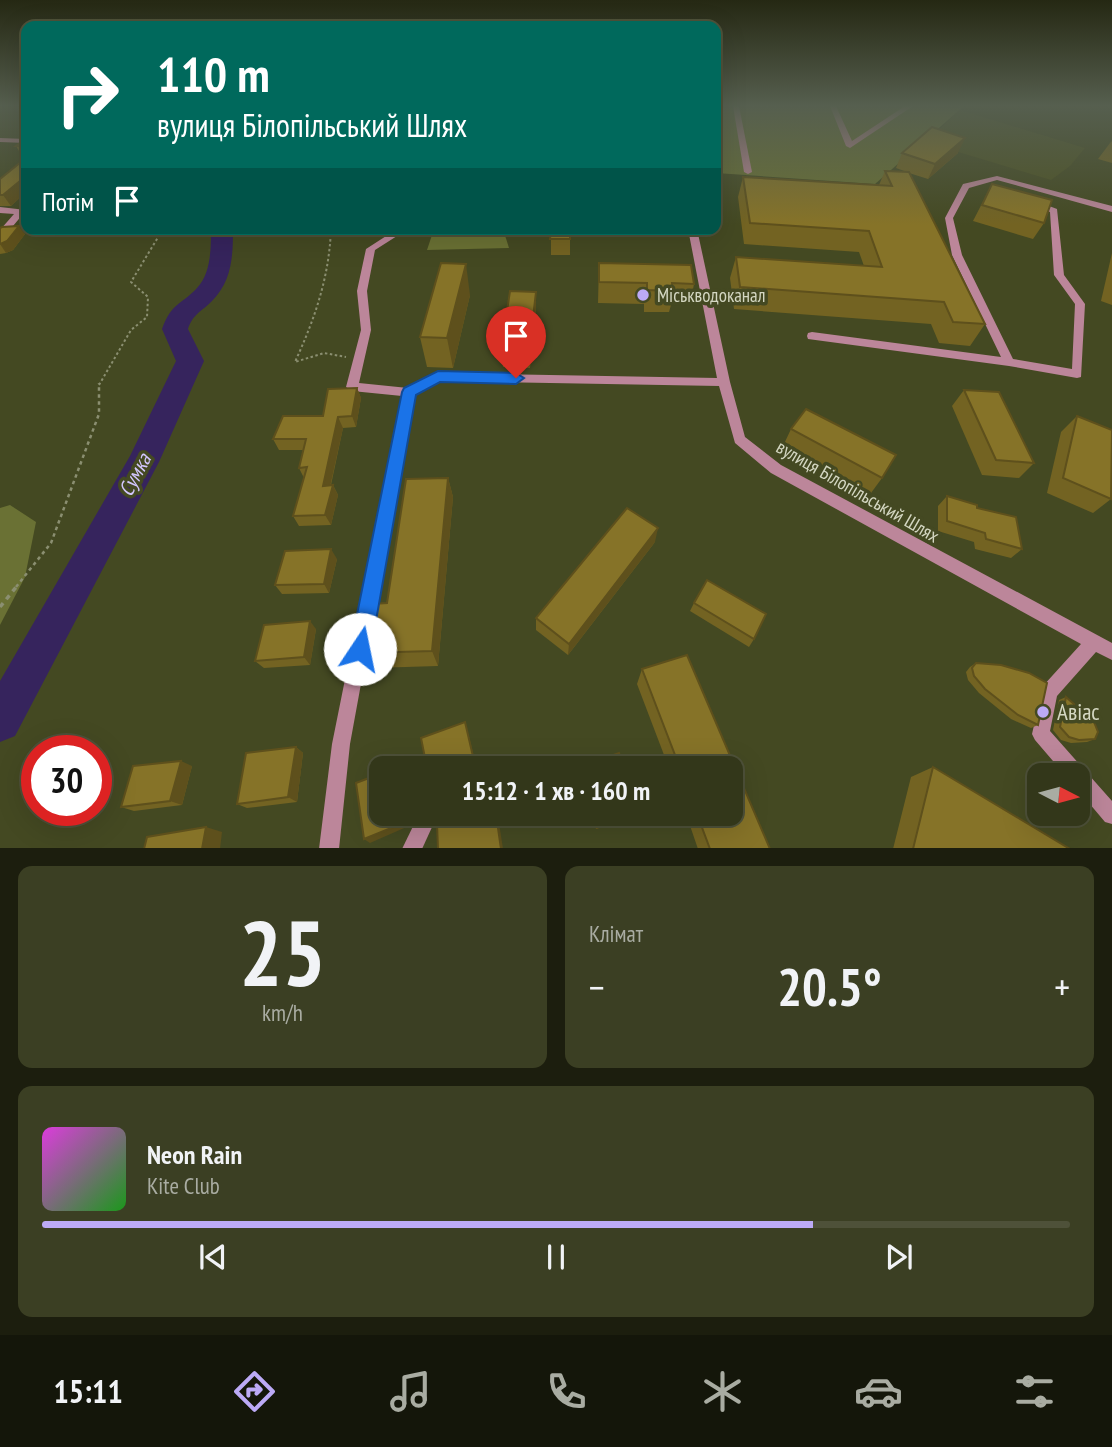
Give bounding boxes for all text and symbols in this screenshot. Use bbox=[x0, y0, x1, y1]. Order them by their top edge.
text: 110 m bbox=[157, 42, 270, 106]
icon: right bbox=[42, 49, 133, 140]
text: вулиця Білопільський Шлях bbox=[157, 104, 467, 146]
icon: arrive bbox=[108, 182, 146, 220]
text: Потім bbox=[42, 185, 94, 218]
place label: Міськводоканал bbox=[657, 283, 765, 307]
marker: Міськводоканал bbox=[635, 287, 651, 303]
pin bbox=[486, 306, 546, 378]
icon: arrive bbox=[497, 317, 535, 355]
street label: вулиця Білопільський Шлях bbox=[772, 435, 944, 548]
water label: Сумка bbox=[112, 447, 158, 501]
position arrow bbox=[323, 612, 397, 686]
place label: Авіас bbox=[1057, 697, 1100, 726]
marker: Авіас bbox=[1035, 704, 1051, 720]
speed limit sign: 30 bbox=[21, 735, 112, 826]
north arrow bbox=[1027, 763, 1090, 826]
map controls bbox=[1027, 763, 1090, 826]
text: 15:12 · 1 хв · 160 m bbox=[462, 774, 650, 807]
text: 25 bbox=[239, 893, 326, 1011]
text: Клімат bbox=[589, 919, 643, 948]
text: 20.5° bbox=[777, 953, 882, 1020]
text: − bbox=[589, 962, 605, 1011]
text: + bbox=[1054, 962, 1070, 1011]
text: km/h bbox=[262, 998, 303, 1027]
text: Neon Rain bbox=[147, 1138, 242, 1171]
text: Kite Club bbox=[147, 1171, 220, 1200]
icon: previous bbox=[194, 1238, 232, 1276]
icon: pause bbox=[537, 1238, 575, 1276]
icon: next bbox=[880, 1238, 918, 1276]
icon: directions bbox=[230, 1367, 279, 1416]
icon: music bbox=[386, 1367, 435, 1416]
icon: phone bbox=[542, 1367, 591, 1416]
icon: climate bbox=[698, 1367, 747, 1416]
icon: car bbox=[854, 1367, 903, 1416]
icon: filters bbox=[1010, 1367, 1059, 1416]
text: 15:11 bbox=[53, 1370, 123, 1412]

